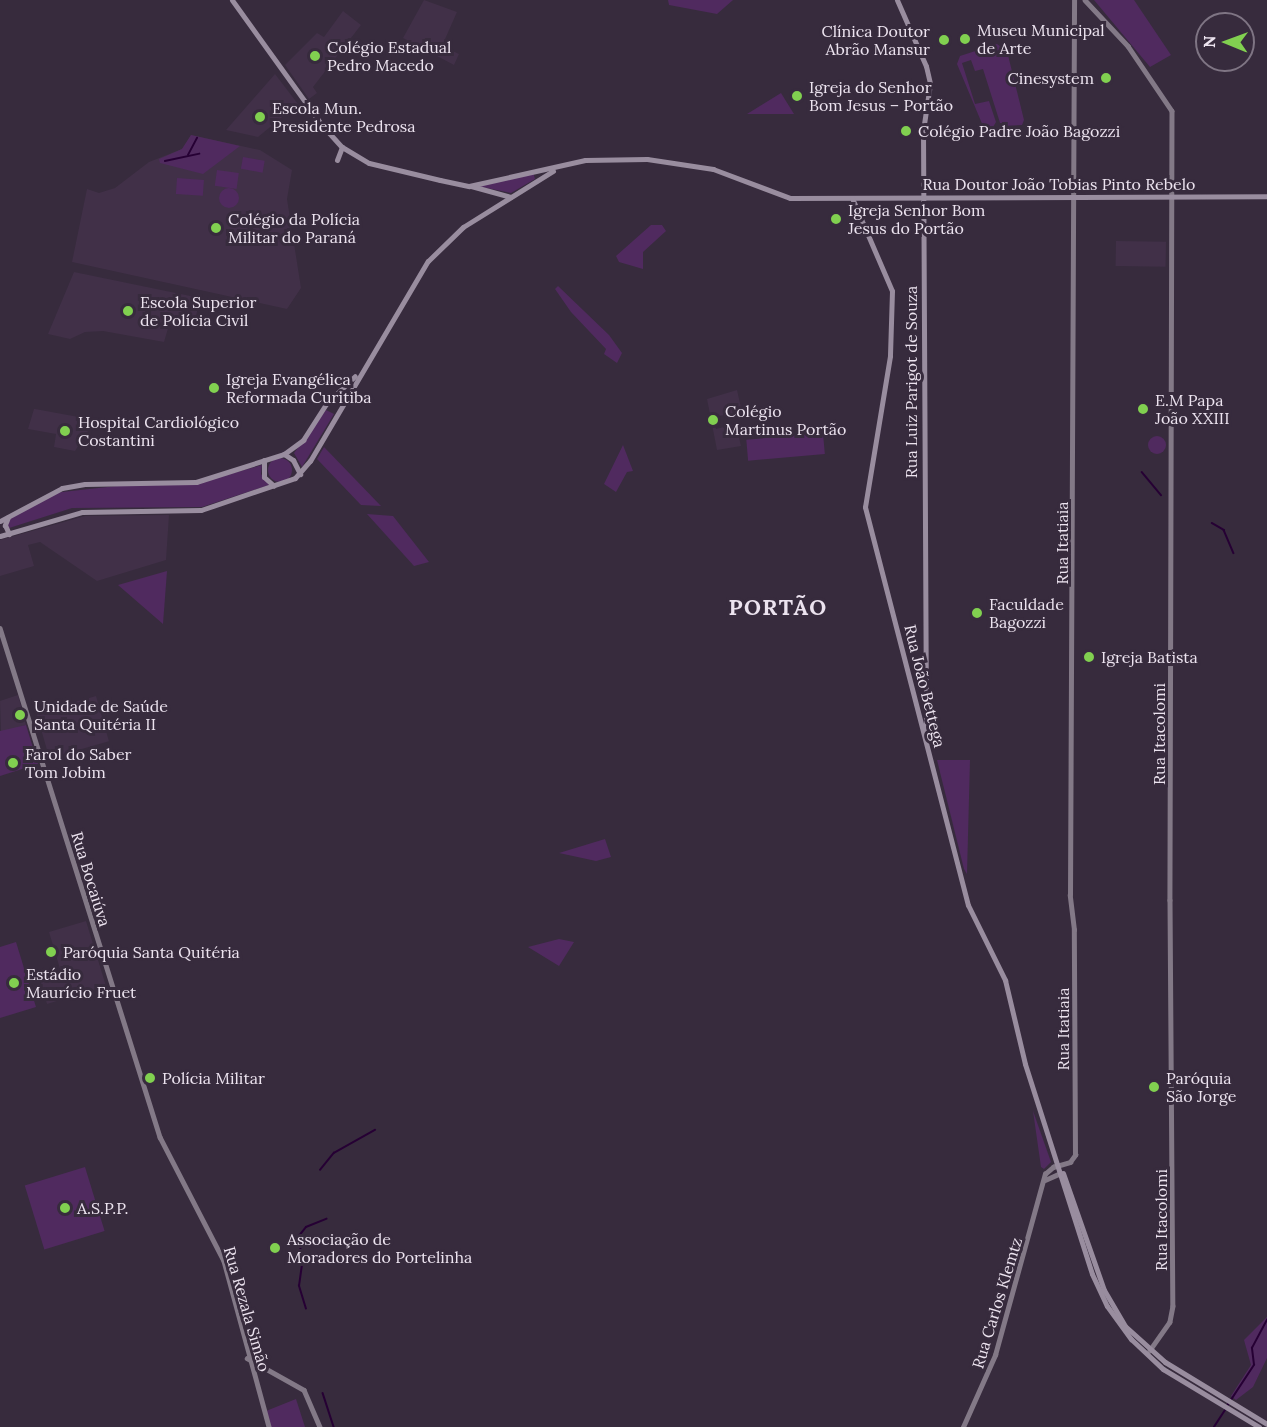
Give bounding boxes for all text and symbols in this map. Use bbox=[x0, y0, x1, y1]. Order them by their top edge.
north arrow bbox=[1195, 12, 1255, 72]
place label: Museu Municipal de Arte bbox=[977, 20, 1105, 58]
place label: Clínica Doutor Abrão Mansur bbox=[822, 21, 930, 59]
marker: Clínica Doutor Abrão Mansur bbox=[935, 31, 953, 49]
marker: Museu Municipal de Arte bbox=[958, 32, 972, 46]
text: N bbox=[1199, 35, 1219, 48]
place label: Colégio Estadual Pedro Macedo bbox=[327, 37, 451, 75]
marker: Colégio Estadual Pedro Macedo bbox=[308, 49, 322, 63]
place label: Cinesystem bbox=[1008, 68, 1094, 88]
marker: Cinesystem bbox=[1099, 71, 1113, 85]
place label: Igreja do Senhor Bom Jesus – Portão bbox=[809, 77, 953, 115]
marker: Igreja do Senhor Bom Jesus – Portão bbox=[790, 89, 804, 103]
place label: Escola Mun. Presidente Pedrosa bbox=[272, 98, 416, 136]
marker: Escola Mun. Presidente Pedrosa bbox=[253, 110, 267, 124]
place label: Colégio Padre João Bagozzi bbox=[918, 121, 1120, 141]
marker: Colégio Padre João Bagozzi bbox=[899, 124, 913, 138]
street label: Rua Doutor João Tobias Pinto Rebelo bbox=[923, 174, 1195, 194]
place label: Igreja Senhor Bom Jesus do Portão bbox=[848, 200, 985, 238]
place label: Colégio da Polícia Militar do Paraná bbox=[228, 209, 360, 247]
marker: Igreja Senhor Bom Jesus do Portão bbox=[829, 212, 843, 226]
marker: Colégio da Polícia Militar do Paraná bbox=[209, 221, 223, 235]
street label: Rua Luiz Parigot de Souza bbox=[901, 286, 921, 478]
place label: Escola Superior de Polícia Civil bbox=[140, 292, 256, 330]
marker: Escola Superior de Polícia Civil bbox=[121, 304, 135, 318]
place label: Igreja Evangélica Reformada Curitiba bbox=[226, 369, 371, 407]
marker: Igreja Evangélica Reformada Curitiba bbox=[207, 381, 221, 395]
place label: E.M Papa João XXIII bbox=[1155, 390, 1230, 428]
place label: Colégio Martinus Portão bbox=[725, 401, 846, 439]
marker: E.M Papa João XXIII bbox=[1136, 402, 1150, 416]
place label: Hospital Cardiológico Costantini bbox=[78, 412, 239, 450]
marker: Colégio Martinus Portão bbox=[706, 413, 720, 427]
marker: Hospital Cardiológico Costantini bbox=[56, 422, 74, 440]
street label: Rua Itatiaia bbox=[1052, 501, 1072, 585]
place label: Faculdade Bagozzi bbox=[989, 594, 1064, 632]
district label: PORTÃO bbox=[728, 595, 828, 621]
marker: Faculdade Bagozzi bbox=[970, 606, 984, 620]
street label: Rua João Bettega bbox=[900, 623, 950, 749]
place label: Igreja Batista bbox=[1101, 647, 1198, 667]
marker: Igreja Batista bbox=[1082, 650, 1096, 664]
street label: Rua Itacolomi bbox=[1149, 683, 1169, 785]
place label: Unidade de Saúde Santa Quitéria II bbox=[34, 696, 168, 734]
marker: Unidade de Saúde Santa Quitéria II bbox=[11, 706, 29, 724]
place label: Farol do Saber Tom Jobim bbox=[25, 744, 131, 782]
marker: Farol do Saber Tom Jobim bbox=[6, 756, 20, 770]
street label: Rua Bocaiúva bbox=[67, 829, 115, 929]
place label: Paróquia Santa Quitéria bbox=[63, 942, 240, 962]
marker: Paróquia Santa Quitéria bbox=[44, 945, 58, 959]
place label: Estádio Maurício Fruet bbox=[26, 964, 136, 1002]
marker: Estádio Maurício Fruet bbox=[7, 976, 21, 990]
street label: Rua Itatiaia bbox=[1053, 987, 1073, 1071]
place label: Polícia Militar bbox=[162, 1068, 265, 1088]
place label: Paróquia São Jorge bbox=[1166, 1068, 1236, 1106]
marker: Polícia Militar bbox=[143, 1071, 157, 1085]
marker: Paróquia São Jorge bbox=[1147, 1080, 1161, 1094]
street label: Rua Itacolomi bbox=[1151, 1169, 1171, 1271]
place label: A.S.P.P. bbox=[77, 1198, 129, 1218]
marker: A.S.P.P. bbox=[58, 1201, 72, 1215]
place label: Associação de Moradores do Portelinha bbox=[287, 1229, 472, 1267]
street label: Rua Carlos Klemtz bbox=[968, 1235, 1026, 1371]
marker: Associação de Moradores do Portelinha bbox=[268, 1241, 282, 1255]
street label: Rua Rezala Simão bbox=[220, 1244, 274, 1374]

